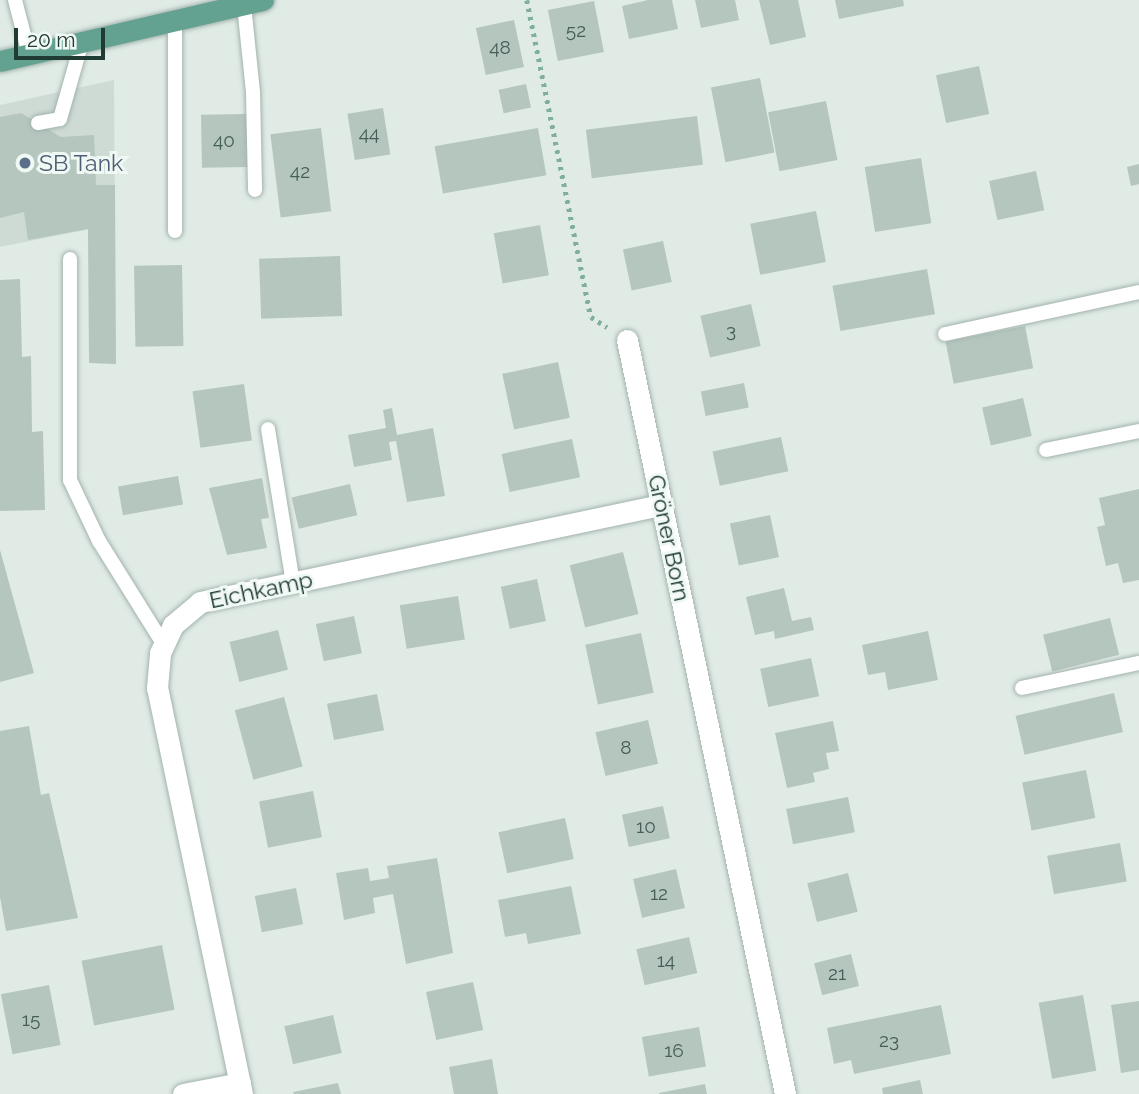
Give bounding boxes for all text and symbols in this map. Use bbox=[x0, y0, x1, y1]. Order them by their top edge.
scale bar bbox=[18, 14, 108, 58]
house number: 52 bbox=[566, 20, 586, 42]
text: 20 m bbox=[27, 27, 75, 52]
house number: 48 bbox=[489, 37, 511, 59]
house number: 44 bbox=[359, 123, 379, 145]
house number: 40 bbox=[213, 130, 235, 152]
place label: SB Tank bbox=[39, 149, 124, 177]
marker: SB Tank bbox=[17, 155, 33, 171]
house number: 42 bbox=[290, 161, 310, 183]
house number: 3 bbox=[726, 320, 736, 342]
street label: Gröner Born bbox=[642, 472, 696, 604]
street label: Eichkamp bbox=[207, 566, 315, 614]
house number: 8 bbox=[620, 737, 632, 759]
house number: 10 bbox=[636, 816, 656, 838]
house number: 12 bbox=[650, 883, 668, 905]
house number: 14 bbox=[657, 950, 675, 972]
house number: 21 bbox=[828, 963, 846, 985]
house number: 15 bbox=[22, 1009, 40, 1031]
house number: 23 bbox=[879, 1030, 899, 1052]
house number: 16 bbox=[664, 1040, 684, 1062]

